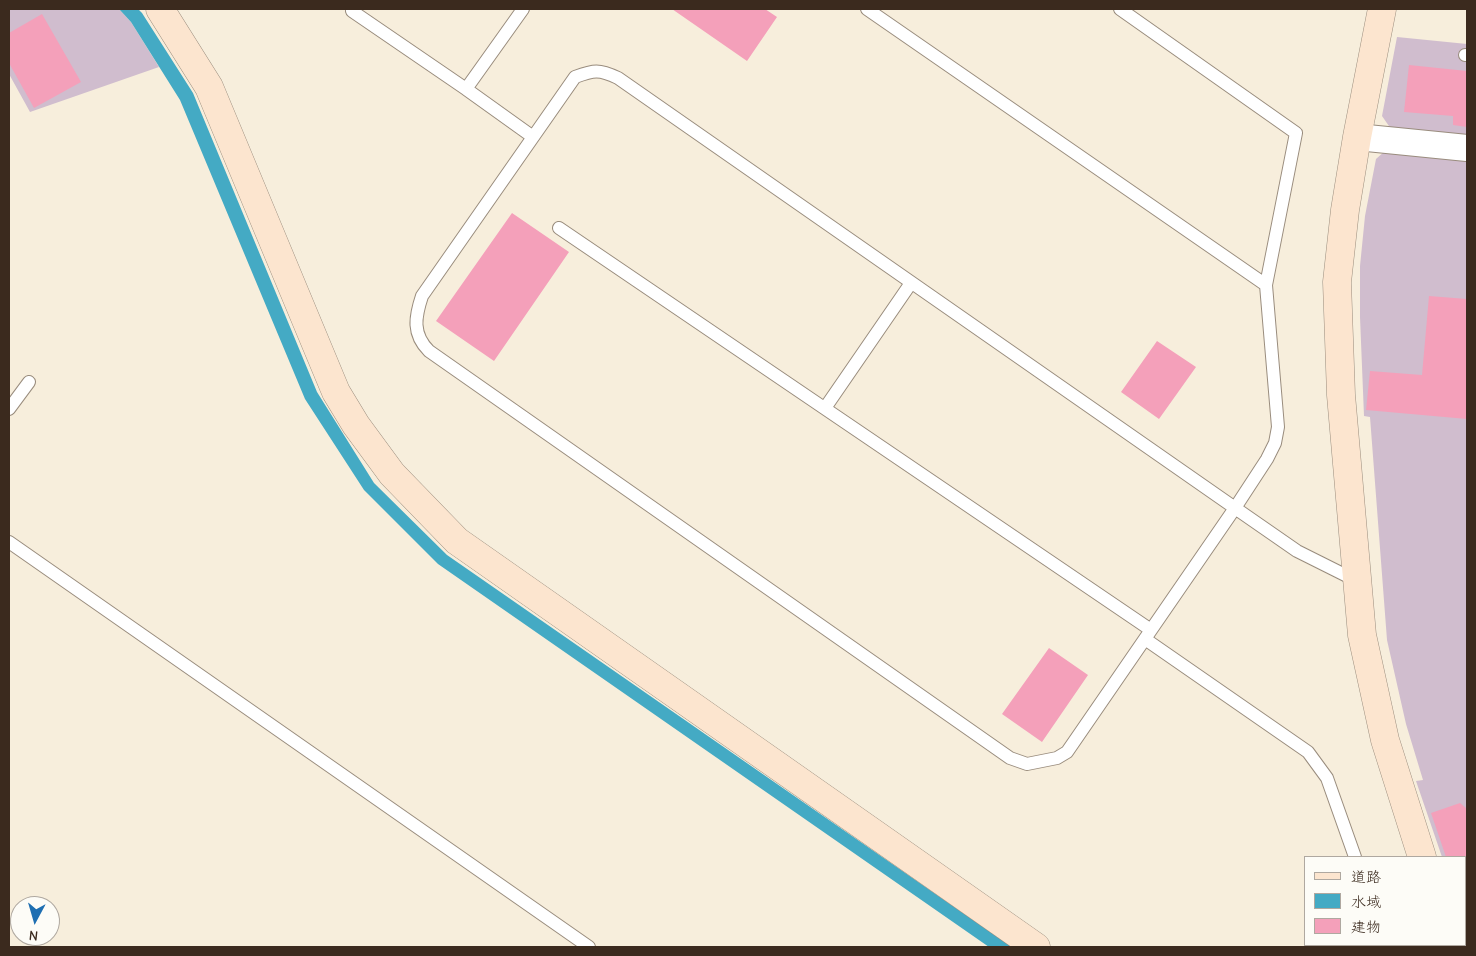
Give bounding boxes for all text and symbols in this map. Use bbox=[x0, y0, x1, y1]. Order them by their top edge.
legend bbox=[1304, 856, 1466, 946]
text: 道路 bbox=[1351, 868, 1381, 886]
text: 水域 bbox=[1351, 893, 1381, 911]
north arrow bbox=[10, 896, 60, 946]
text: 建物 bbox=[1351, 918, 1381, 936]
text: N bbox=[28, 926, 39, 944]

